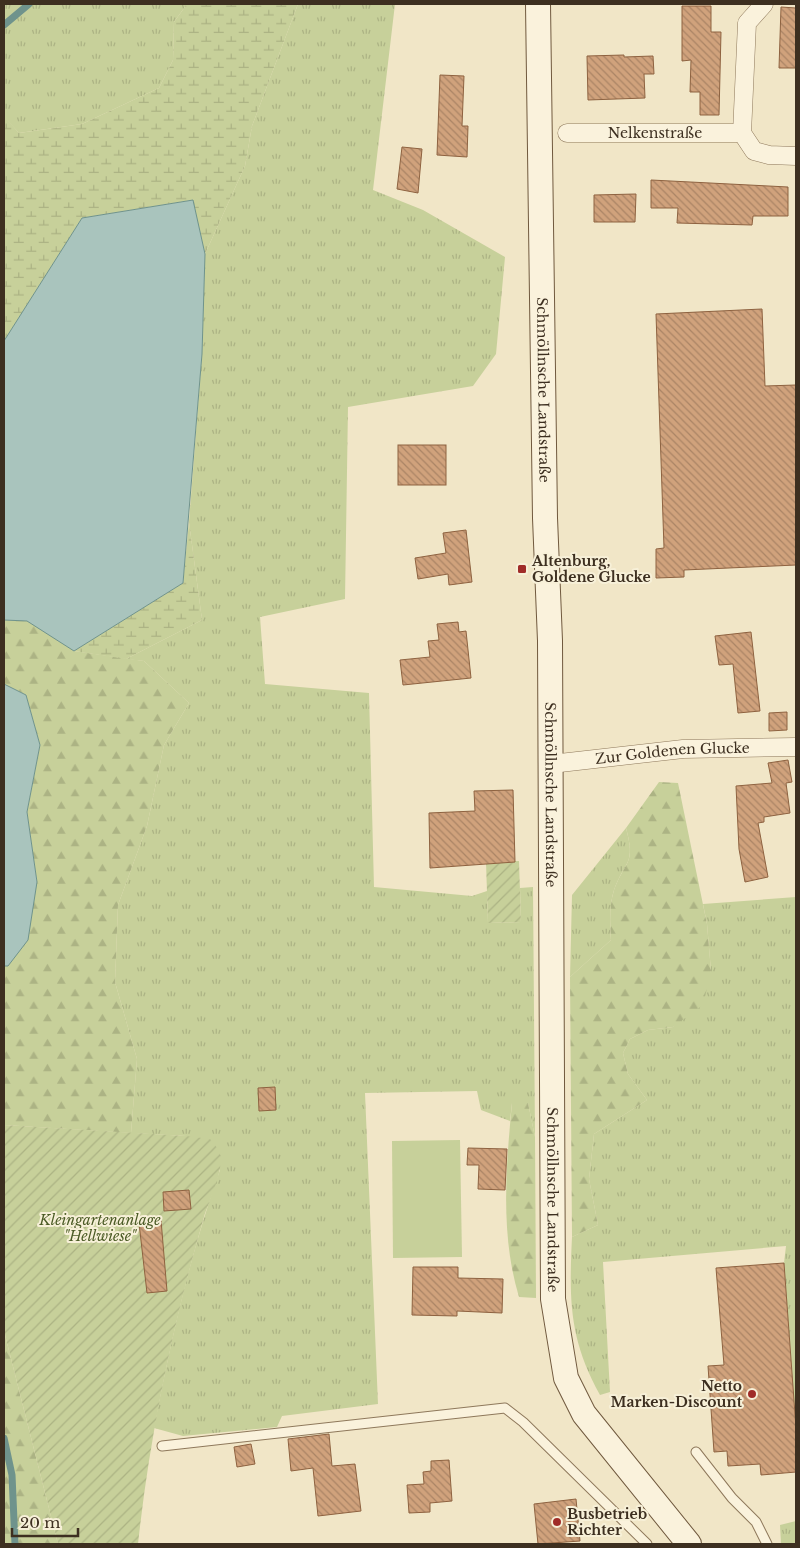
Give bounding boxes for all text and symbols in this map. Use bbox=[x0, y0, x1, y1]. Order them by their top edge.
street label: Nelkenstraße bbox=[608, 124, 702, 142]
street label: Schmöllnsche Landstraße bbox=[533, 297, 554, 483]
place label: Altenburg, Goldene Glucke bbox=[531, 552, 651, 586]
marker: Altenburg, Goldene Glucke bbox=[516, 563, 528, 575]
street label: Schmöllnsche Landstraße bbox=[541, 702, 560, 888]
street label: Zur Goldenen Glucke bbox=[594, 739, 750, 768]
street label: Schmöllnsche Landstraße bbox=[543, 1107, 562, 1293]
park label: Kleingartenanlage "Hellwiese" bbox=[38, 1211, 161, 1245]
place label: Netto Marken-Discount bbox=[610, 1377, 743, 1411]
marker: Netto Marken-Discount bbox=[746, 1388, 758, 1400]
place label: Busbetrieb Richter bbox=[567, 1505, 647, 1539]
scale bar bbox=[12, 1506, 79, 1538]
text: 20 m bbox=[20, 1513, 60, 1532]
marker: Busbetrieb Richter bbox=[551, 1516, 563, 1528]

